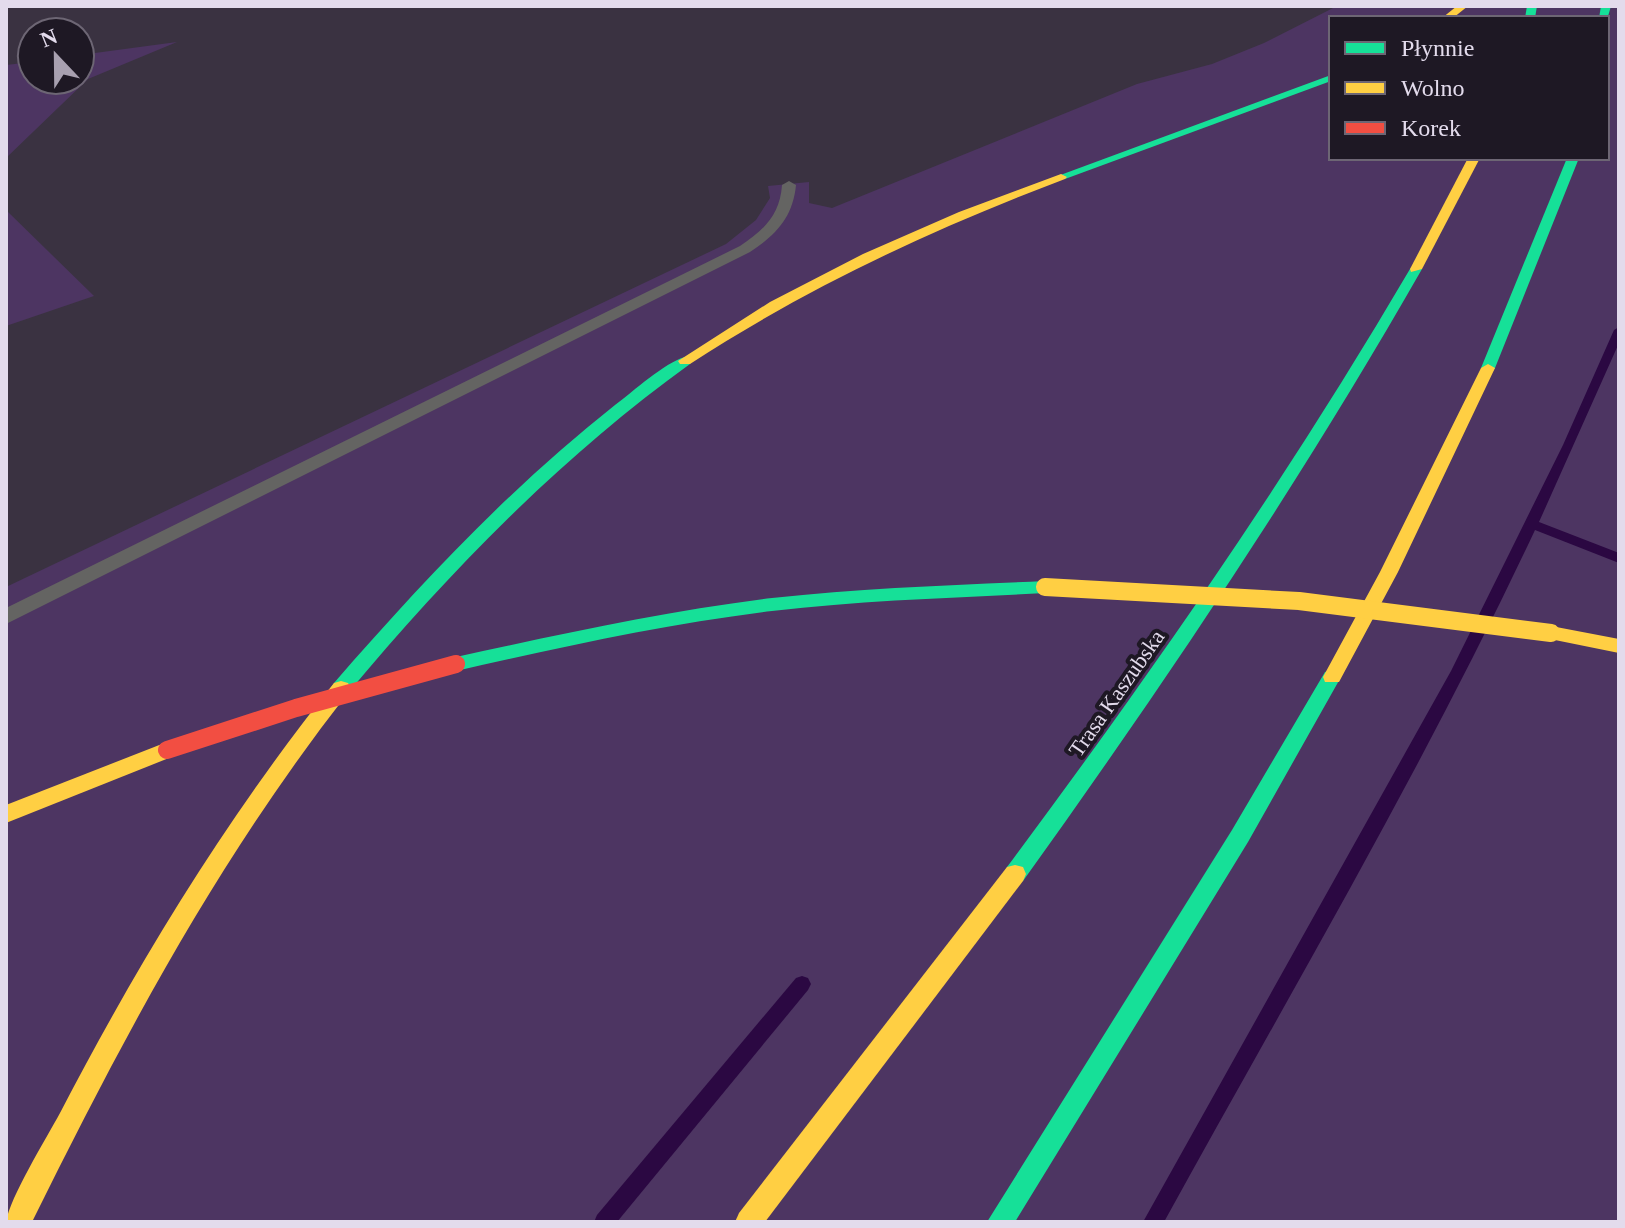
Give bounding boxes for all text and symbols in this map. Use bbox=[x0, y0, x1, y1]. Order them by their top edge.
north arrow bbox=[16, 16, 96, 96]
legend bbox=[1329, 16, 1609, 160]
text: N bbox=[37, 23, 61, 52]
text: Płynnie bbox=[1401, 35, 1474, 61]
text: Wolno bbox=[1401, 75, 1464, 101]
text: Korek bbox=[1401, 115, 1461, 141]
street label: Trasa Kaszubska bbox=[1063, 625, 1169, 761]

